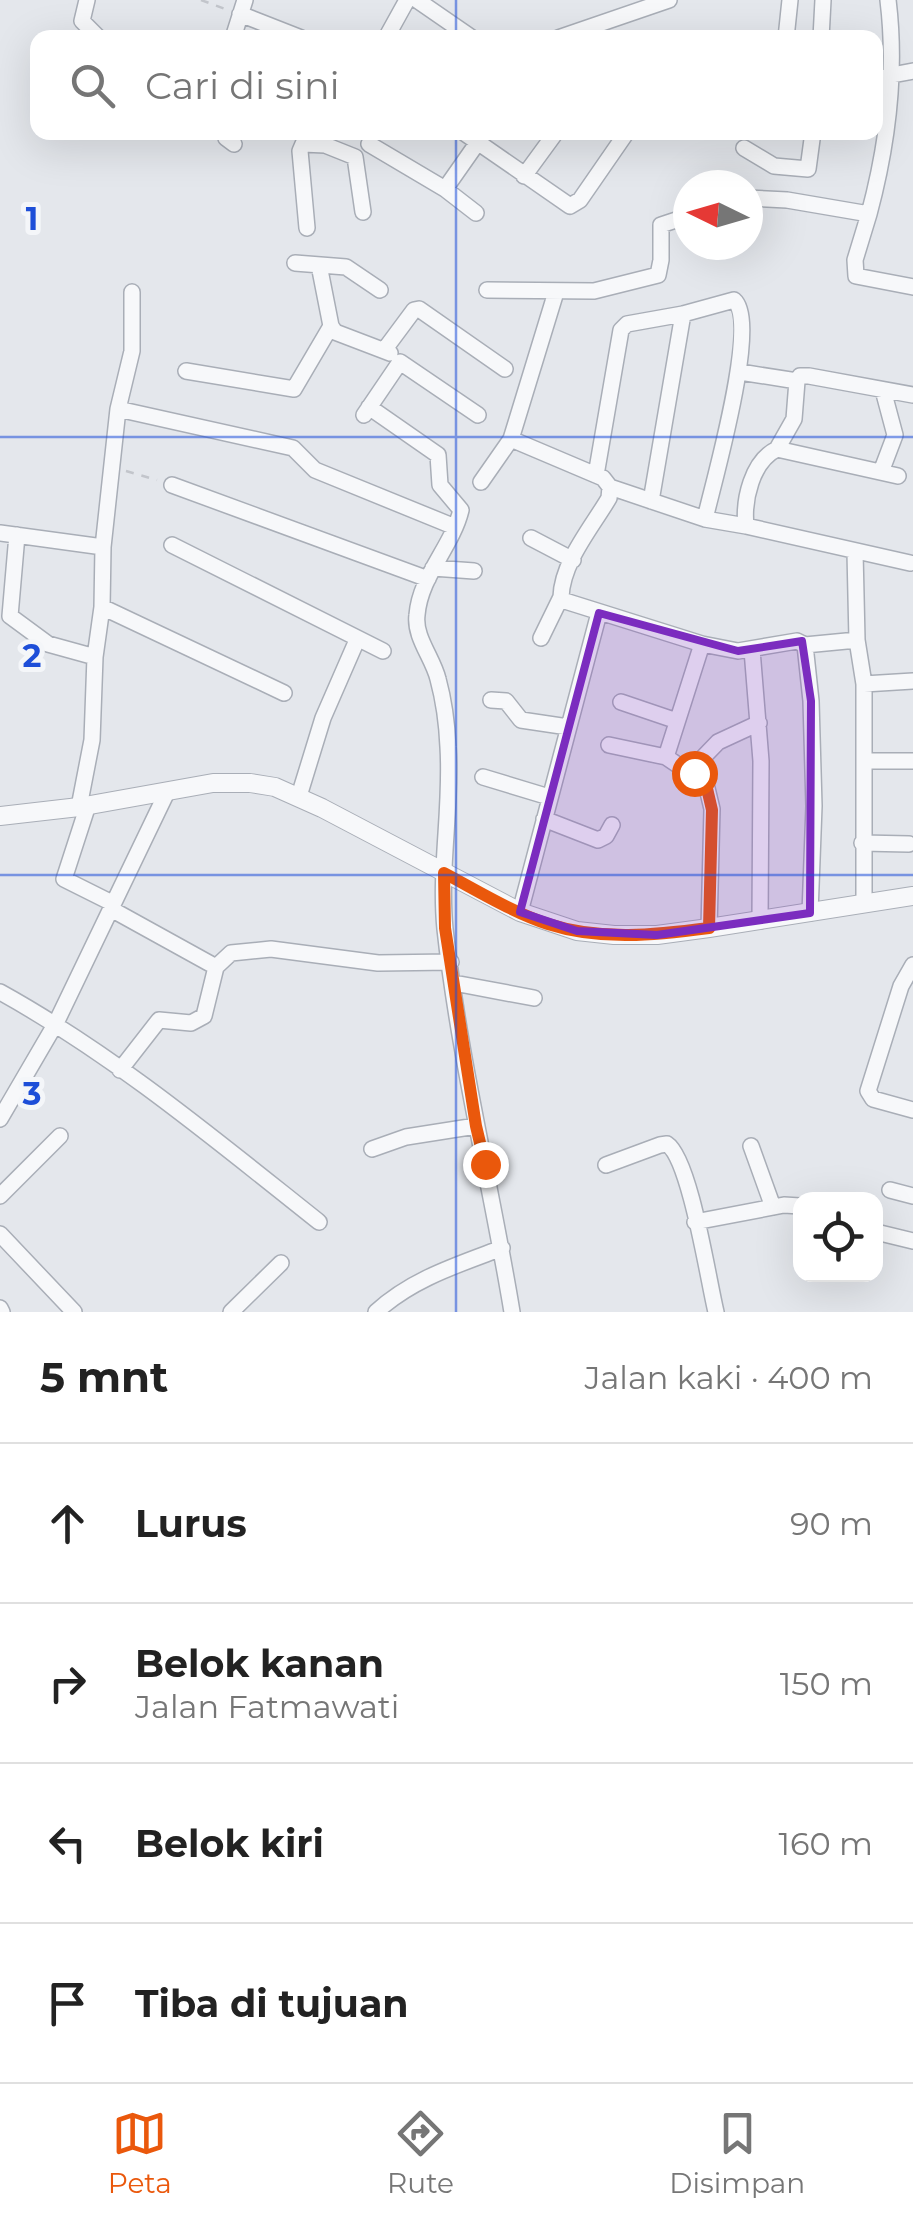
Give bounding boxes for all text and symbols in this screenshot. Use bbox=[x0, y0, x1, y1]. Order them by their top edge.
search box bbox=[30, 30, 883, 140]
icon: search bbox=[65, 58, 120, 113]
text: Cari di sini bbox=[145, 62, 340, 109]
north arrow bbox=[673, 170, 763, 260]
text: 1 bbox=[26, 199, 38, 238]
text: 2 bbox=[23, 636, 41, 675]
route start bbox=[672, 751, 718, 797]
text: 3 bbox=[22, 1074, 41, 1113]
route end bbox=[463, 1142, 509, 1188]
map controls bbox=[793, 1192, 883, 1282]
button: locate bbox=[793, 1192, 883, 1282]
text: 5 mnt bbox=[40, 1351, 168, 1403]
text: Jalan kaki · 400 m bbox=[584, 1358, 873, 1397]
icon: ahead bbox=[40, 1496, 95, 1551]
text: Lurus bbox=[135, 1500, 247, 1547]
text: 90 m bbox=[790, 1504, 873, 1543]
text: Belok kanan bbox=[135, 1640, 384, 1687]
icon: right bbox=[40, 1656, 95, 1711]
text: 150 m bbox=[780, 1664, 873, 1703]
text: Jalan Fatmawati bbox=[135, 1687, 399, 1726]
icon: left bbox=[40, 1816, 95, 1871]
text: Belok kiri bbox=[135, 1820, 324, 1867]
text: 160 m bbox=[778, 1824, 873, 1863]
icon: arrive bbox=[40, 1976, 95, 2031]
text: Tiba di tujuan bbox=[135, 1980, 409, 2027]
tab: Peta bbox=[108, 2106, 172, 2200]
tab: Rute bbox=[387, 2106, 454, 2200]
tab: Disimpan bbox=[669, 2106, 805, 2200]

